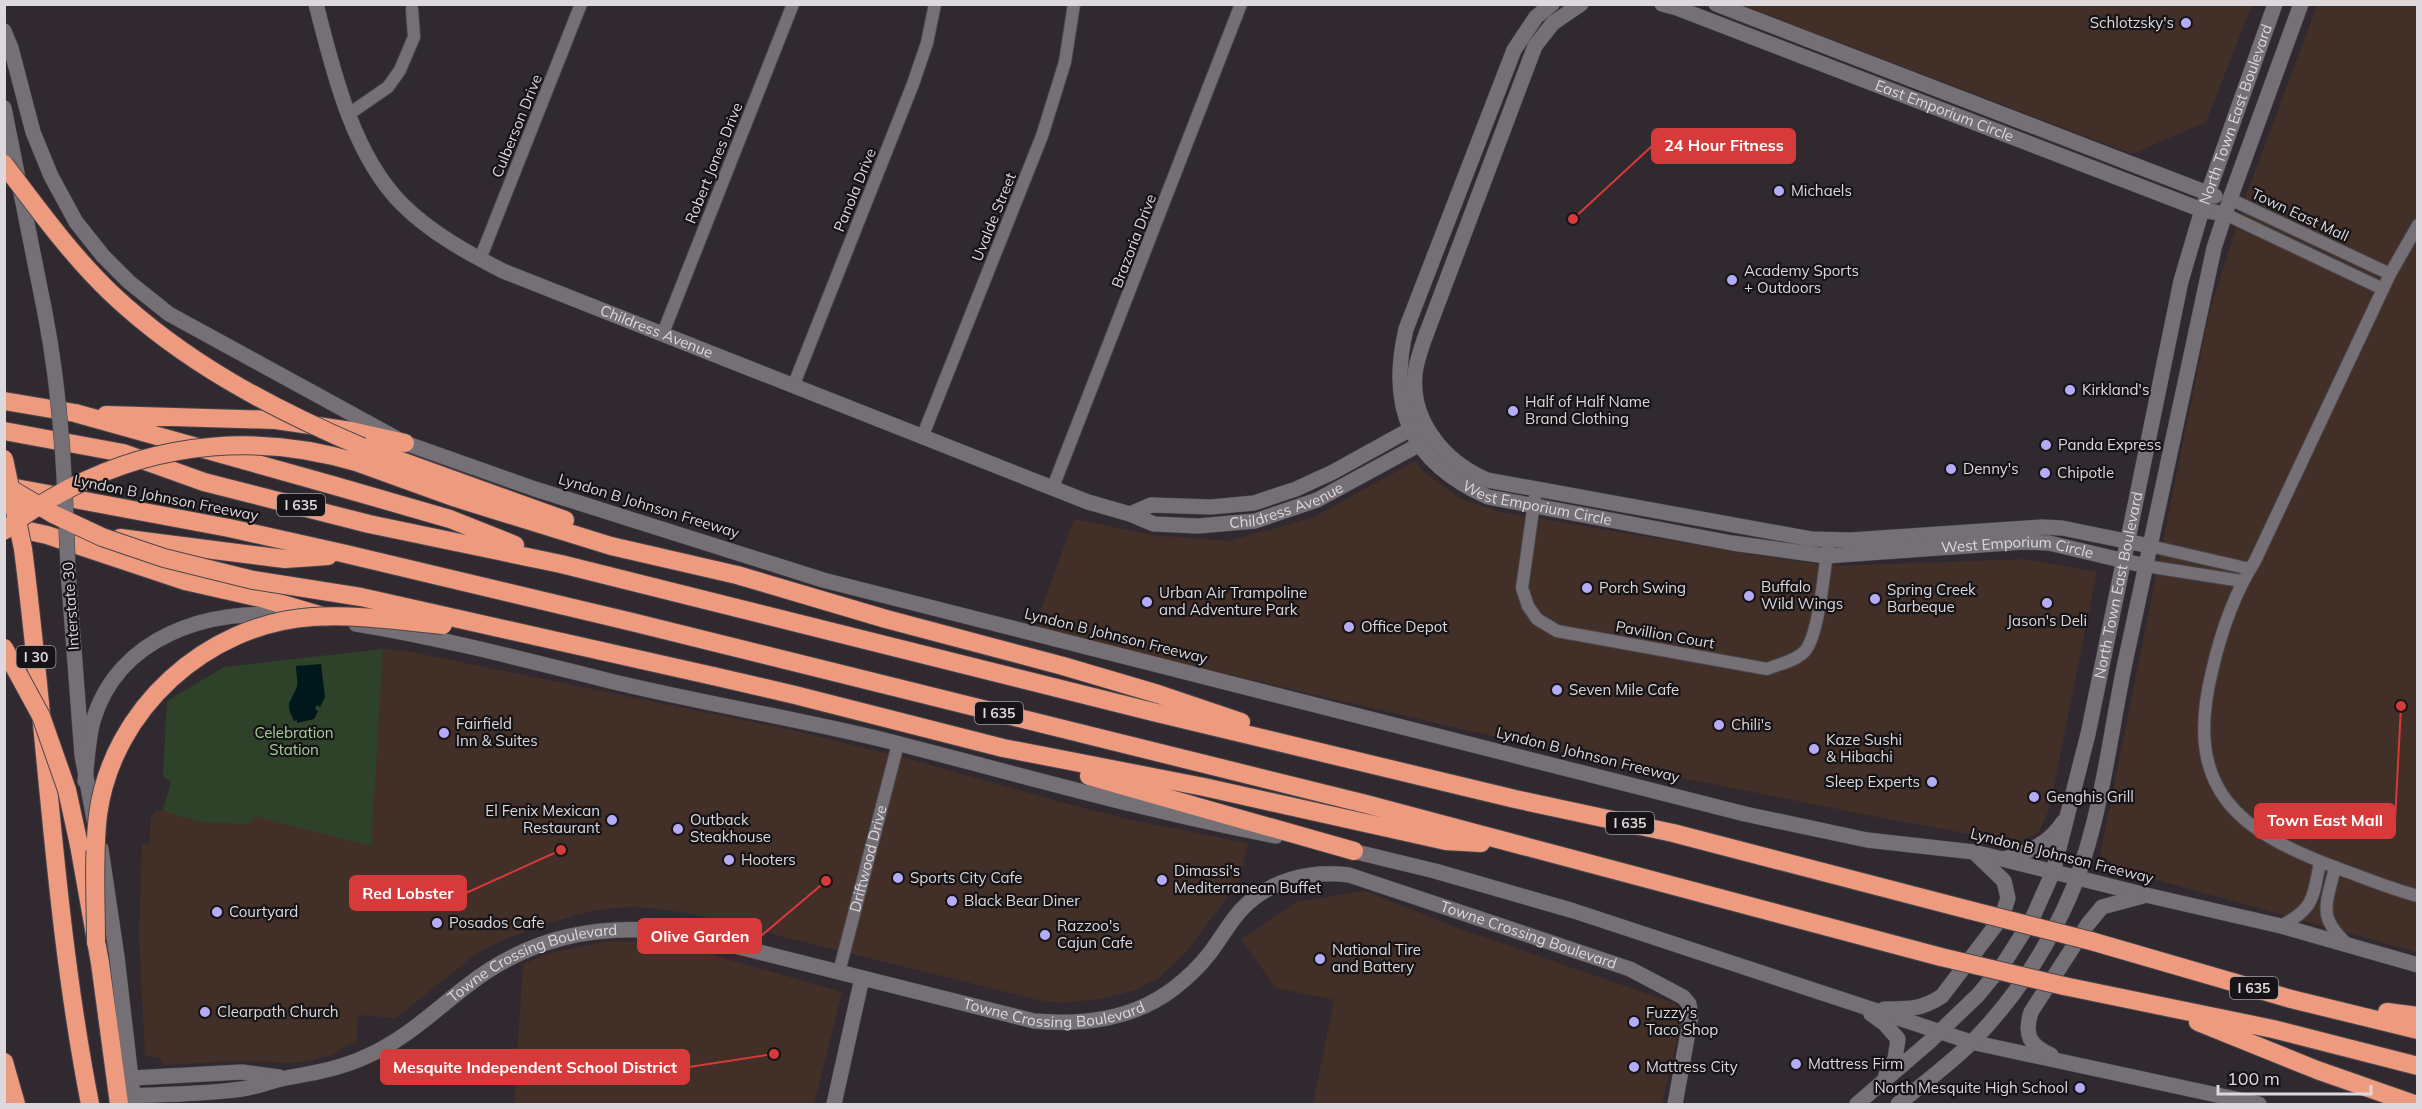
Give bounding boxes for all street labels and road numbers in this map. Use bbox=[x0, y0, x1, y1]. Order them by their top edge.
street label: North Town East Boulevard bbox=[2195, 21, 2276, 207]
street label: Culberson Drive bbox=[487, 71, 546, 180]
street label: East Emporium Circle bbox=[1873, 75, 2017, 146]
street label: Robert Jones Drive bbox=[681, 99, 747, 226]
street label: Panola Drive bbox=[829, 145, 880, 234]
street label: Uvalde Street bbox=[967, 170, 1020, 264]
street label: Town East Mall bbox=[2248, 184, 2352, 245]
street label: Brazoria Drive bbox=[1107, 191, 1160, 290]
street label: Childress Avenue bbox=[597, 300, 716, 362]
street label: Lyndon B Johnson Freeway bbox=[556, 469, 742, 542]
street label: Lyndon B Johnson Freeway bbox=[72, 470, 260, 525]
street label: West Emporium Circle bbox=[1459, 476, 1614, 529]
street label: Childress Avenue bbox=[1228, 478, 1346, 532]
street label: North Town East Boulevard bbox=[2090, 490, 2146, 680]
road number: I 635 bbox=[277, 494, 325, 516]
street label: West Emporium Circle bbox=[1940, 532, 2095, 562]
street label: Interstate 30 bbox=[58, 561, 83, 651]
street label: Lyndon B Johnson Freeway bbox=[1023, 604, 1210, 667]
street label: Pavillion Court bbox=[1614, 616, 1716, 653]
road number: I 30 bbox=[16, 646, 56, 668]
road number: I 635 bbox=[975, 702, 1023, 724]
street label: Lyndon B Johnson Freeway bbox=[1495, 723, 1682, 786]
street label: Driftwood Drive bbox=[845, 803, 891, 914]
road number: I 635 bbox=[1606, 812, 1654, 834]
street label: Lyndon B Johnson Freeway bbox=[1969, 824, 2156, 887]
street label: Towne Crossing Boulevard bbox=[1438, 896, 1619, 973]
street label: Towne Crossing Boulevard bbox=[443, 920, 618, 1006]
road number: I 635 bbox=[2230, 977, 2278, 999]
street label: Towne Crossing Boulevard bbox=[961, 994, 1148, 1031]

